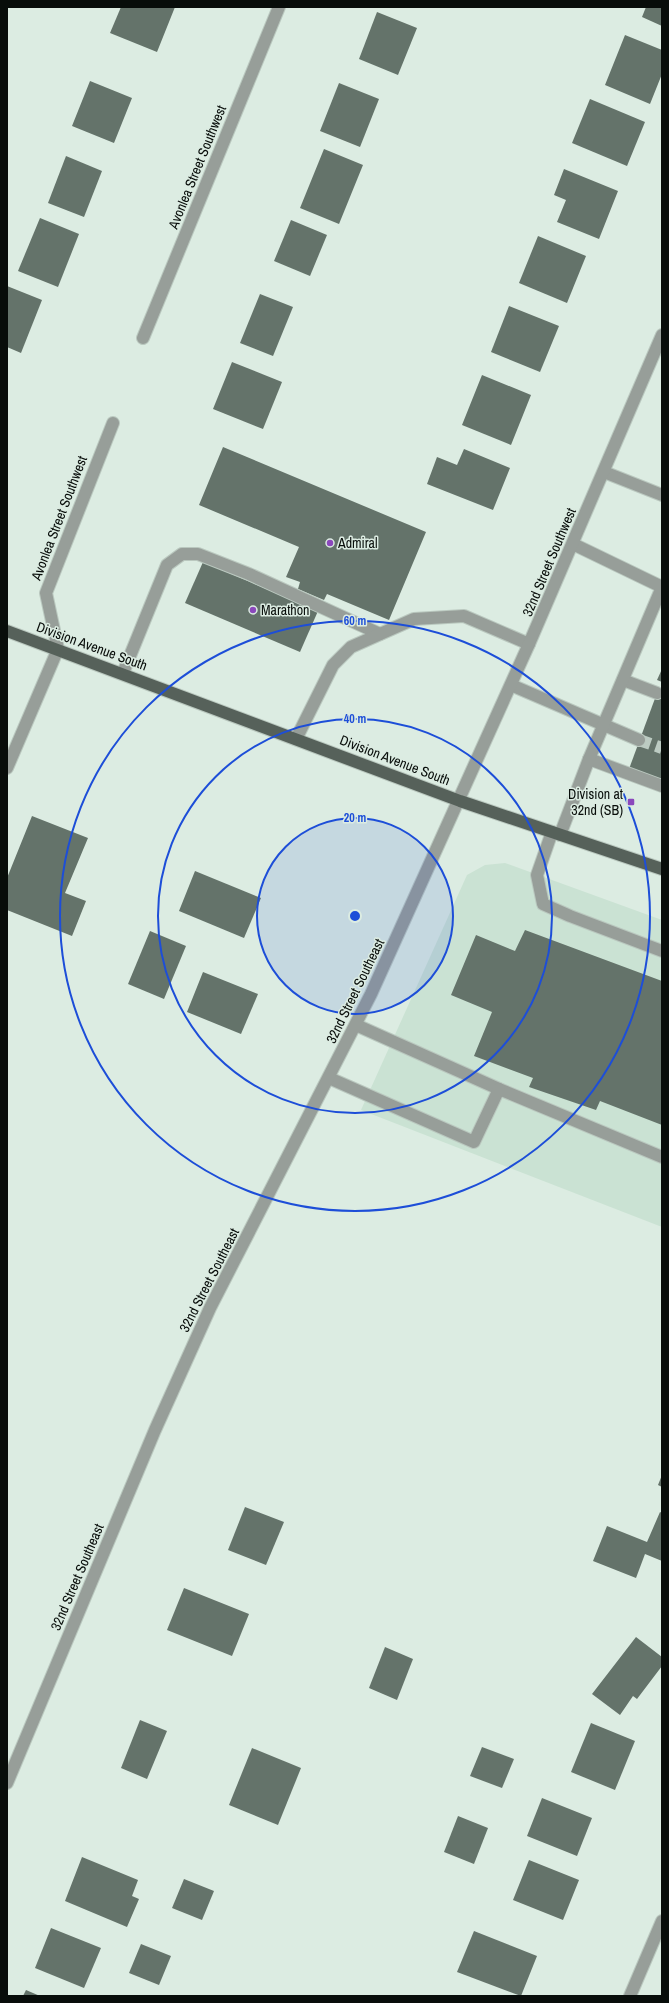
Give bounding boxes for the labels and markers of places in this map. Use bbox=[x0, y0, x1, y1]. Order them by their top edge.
place label: Admiral bbox=[337, 534, 378, 552]
marker: Admiral bbox=[325, 538, 335, 548]
place label: Marathon bbox=[261, 601, 310, 619]
marker: Marathon bbox=[248, 605, 258, 615]
place label: Division at 32nd (SB) bbox=[568, 785, 623, 819]
marker: Division at 32nd (SB) bbox=[626, 797, 636, 807]
centre of rings bbox=[348, 909, 362, 923]

